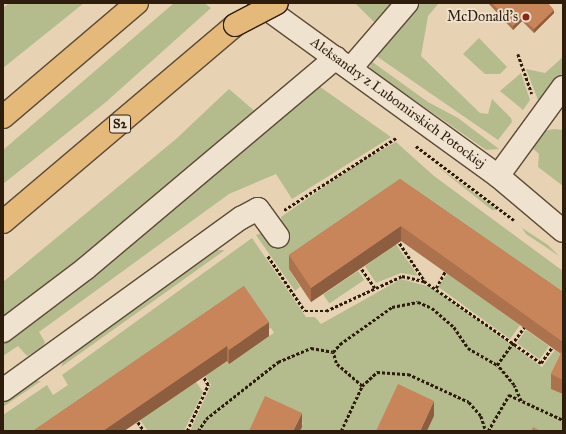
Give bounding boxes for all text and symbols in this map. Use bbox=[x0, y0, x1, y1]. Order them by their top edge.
place label: McDonald's bbox=[447, 9, 518, 25]
marker: McDonald's bbox=[521, 12, 531, 22]
street label: Aleksandry z Lubomirskich Potockiej bbox=[307, 34, 489, 172]
road number: S2 bbox=[109, 113, 131, 135]

